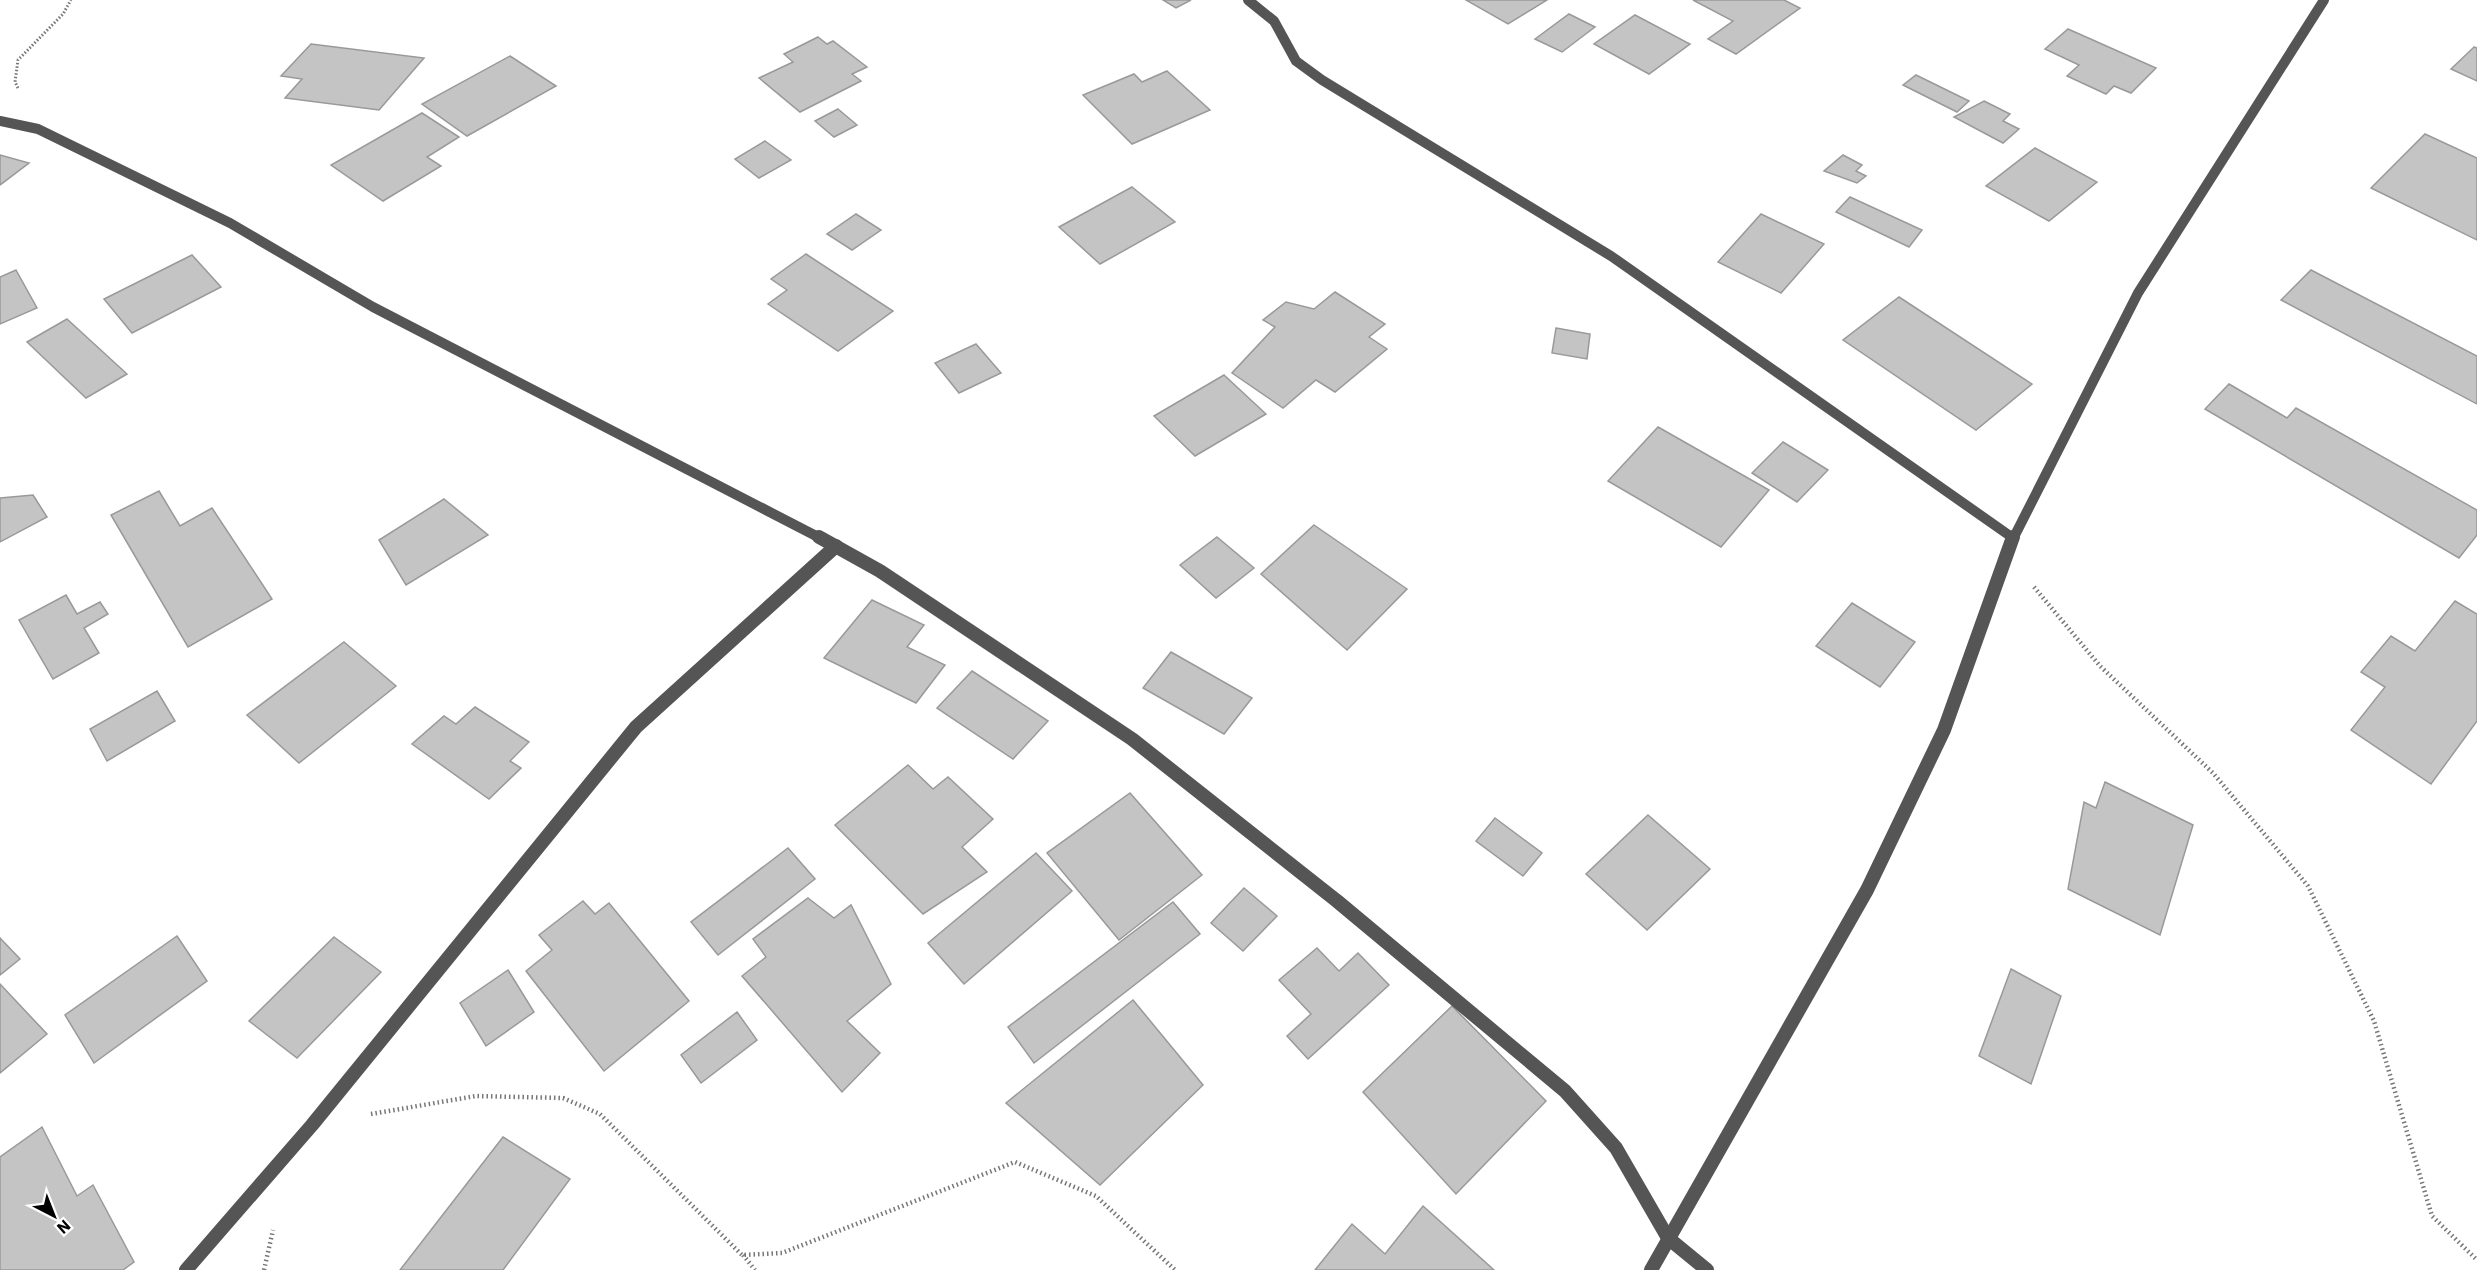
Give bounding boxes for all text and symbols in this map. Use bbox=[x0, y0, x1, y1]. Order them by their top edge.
north arrow bbox=[24, 1186, 84, 1246]
text: N bbox=[53, 1216, 75, 1238]

